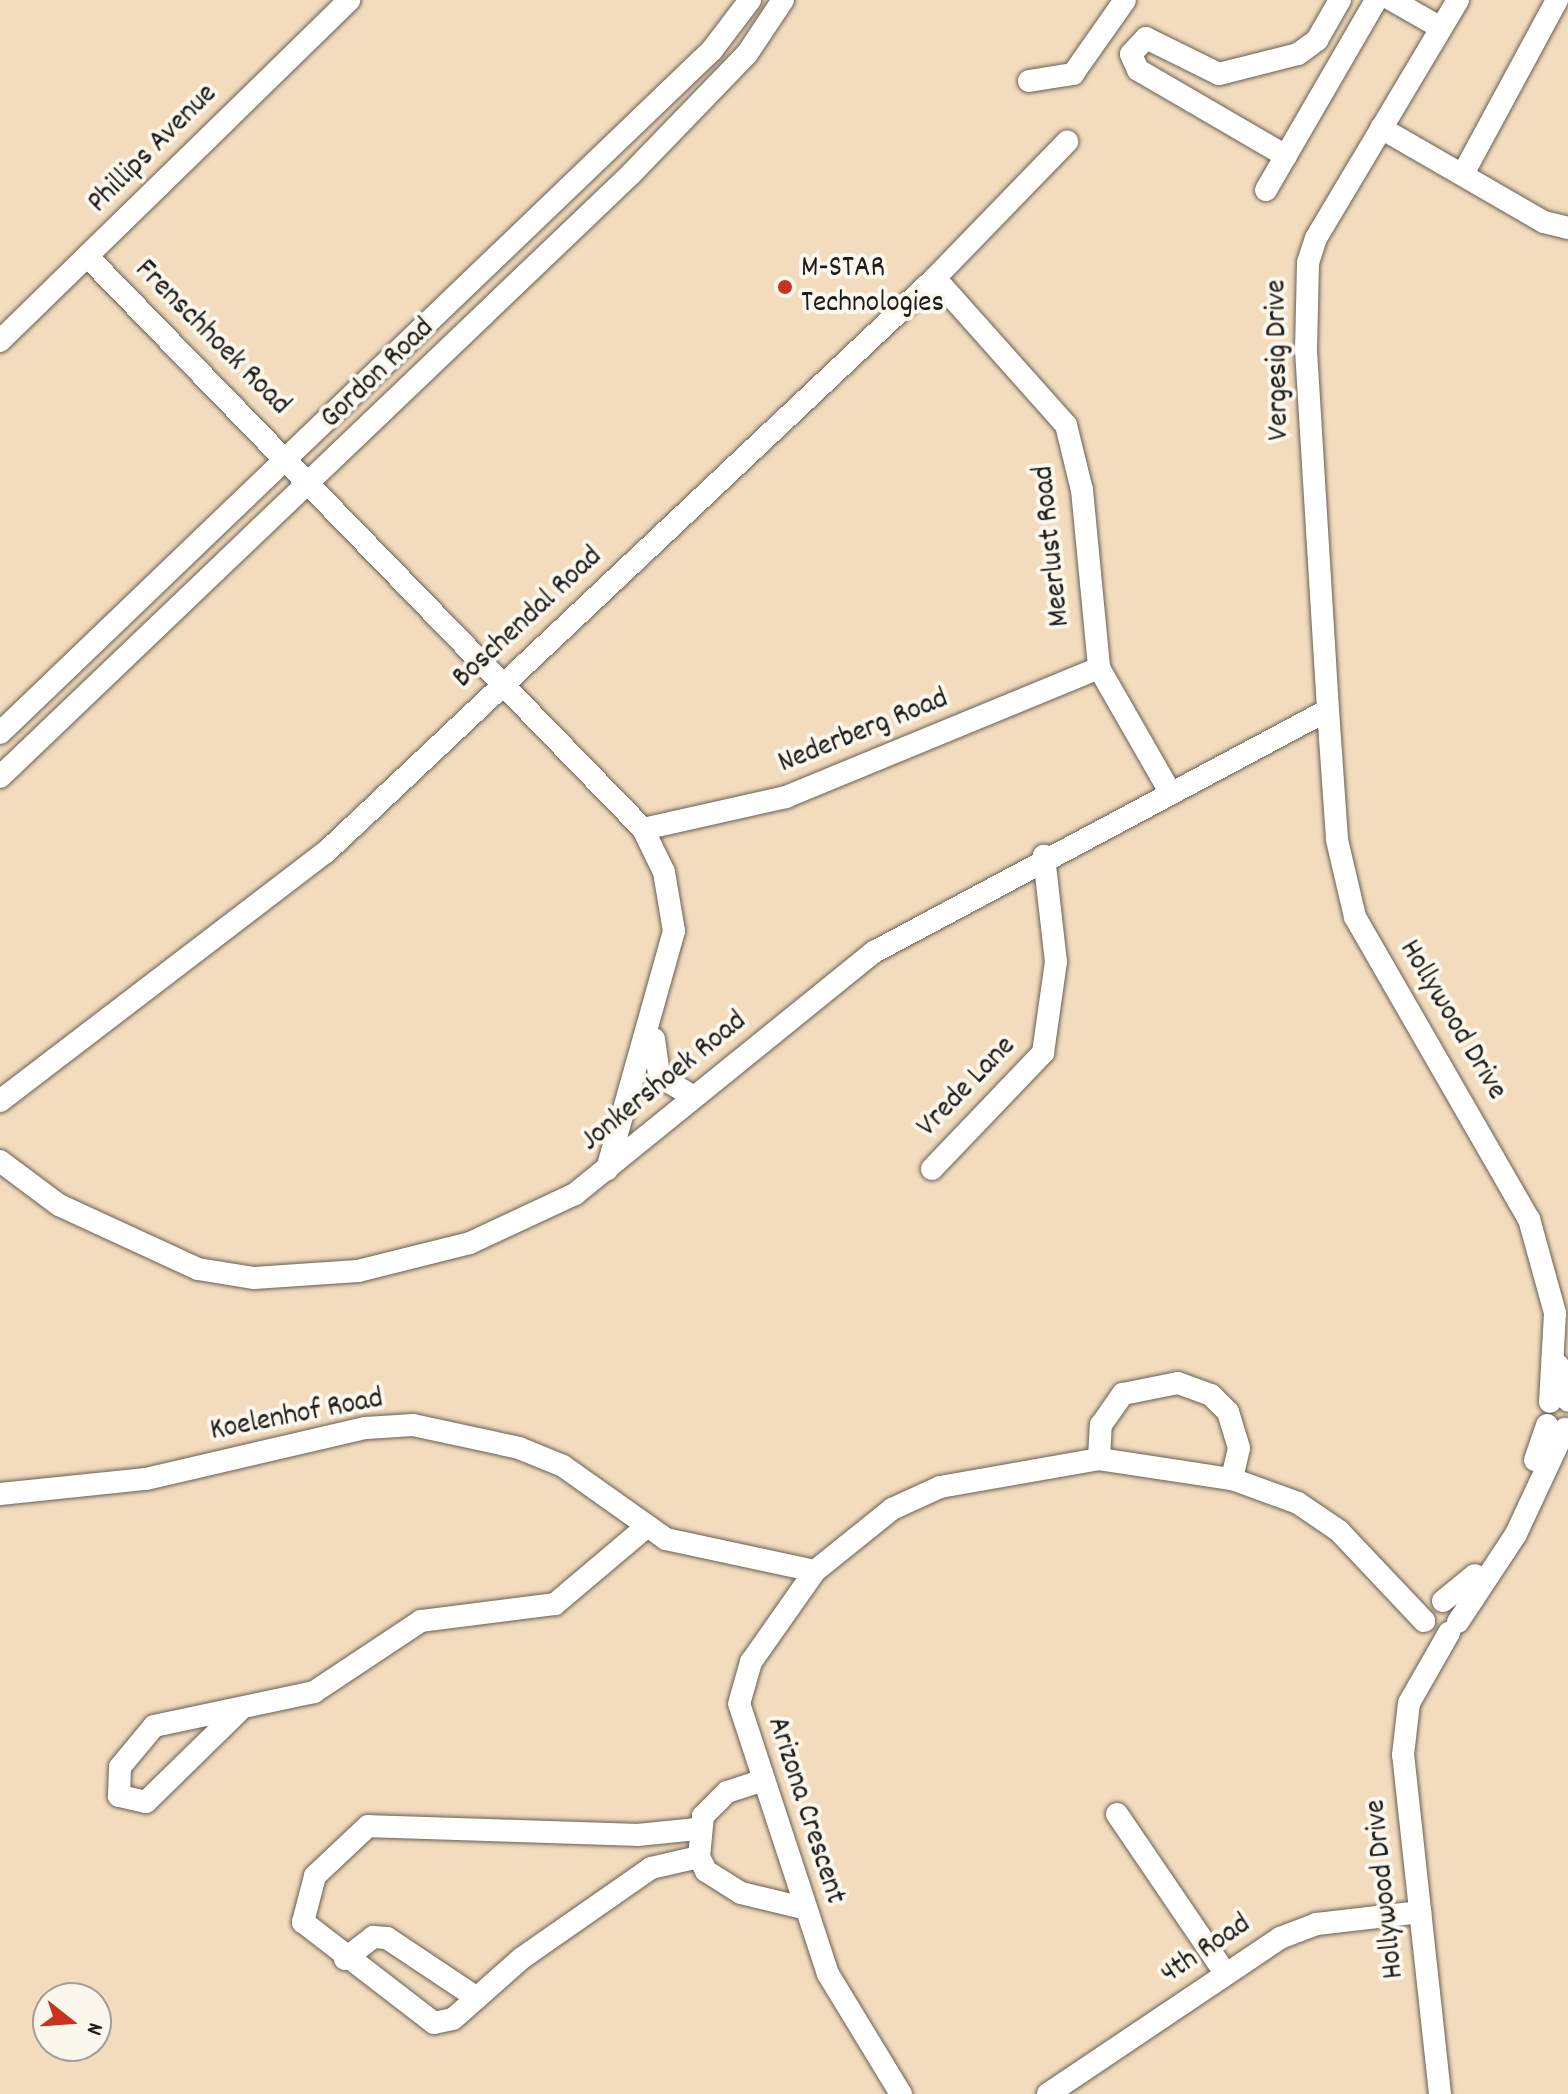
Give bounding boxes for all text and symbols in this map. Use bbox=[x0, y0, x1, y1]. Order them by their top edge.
street label: Phillips Avenue bbox=[82, 78, 226, 222]
place label: M-STAR Technologies bbox=[801, 252, 944, 322]
street label: Frenschhoek Road bbox=[126, 254, 296, 424]
marker: M-STAR Technologies bbox=[776, 278, 794, 296]
street label: Vergesig Drive bbox=[1261, 279, 1299, 441]
street label: Gordon Road bbox=[315, 312, 443, 438]
street label: Meerlust Road bbox=[1028, 464, 1080, 628]
street label: Boschendal Road bbox=[447, 541, 611, 697]
street label: Nederberg Road bbox=[774, 683, 954, 783]
street label: Hollywood Drive bbox=[1389, 935, 1513, 1107]
street label: Jonkershoek Road bbox=[575, 1005, 755, 1161]
street label: Vrede Lane bbox=[911, 1030, 1025, 1146]
street label: Koelenhof Road bbox=[208, 1383, 386, 1451]
street label: Arizona Crescent bbox=[757, 1713, 851, 1909]
street label: Hollywood Drive bbox=[1360, 1798, 1414, 1980]
street label: 4th Road bbox=[1155, 1908, 1259, 1994]
north arrow bbox=[32, 1982, 112, 2062]
text: N bbox=[77, 2019, 110, 2038]

